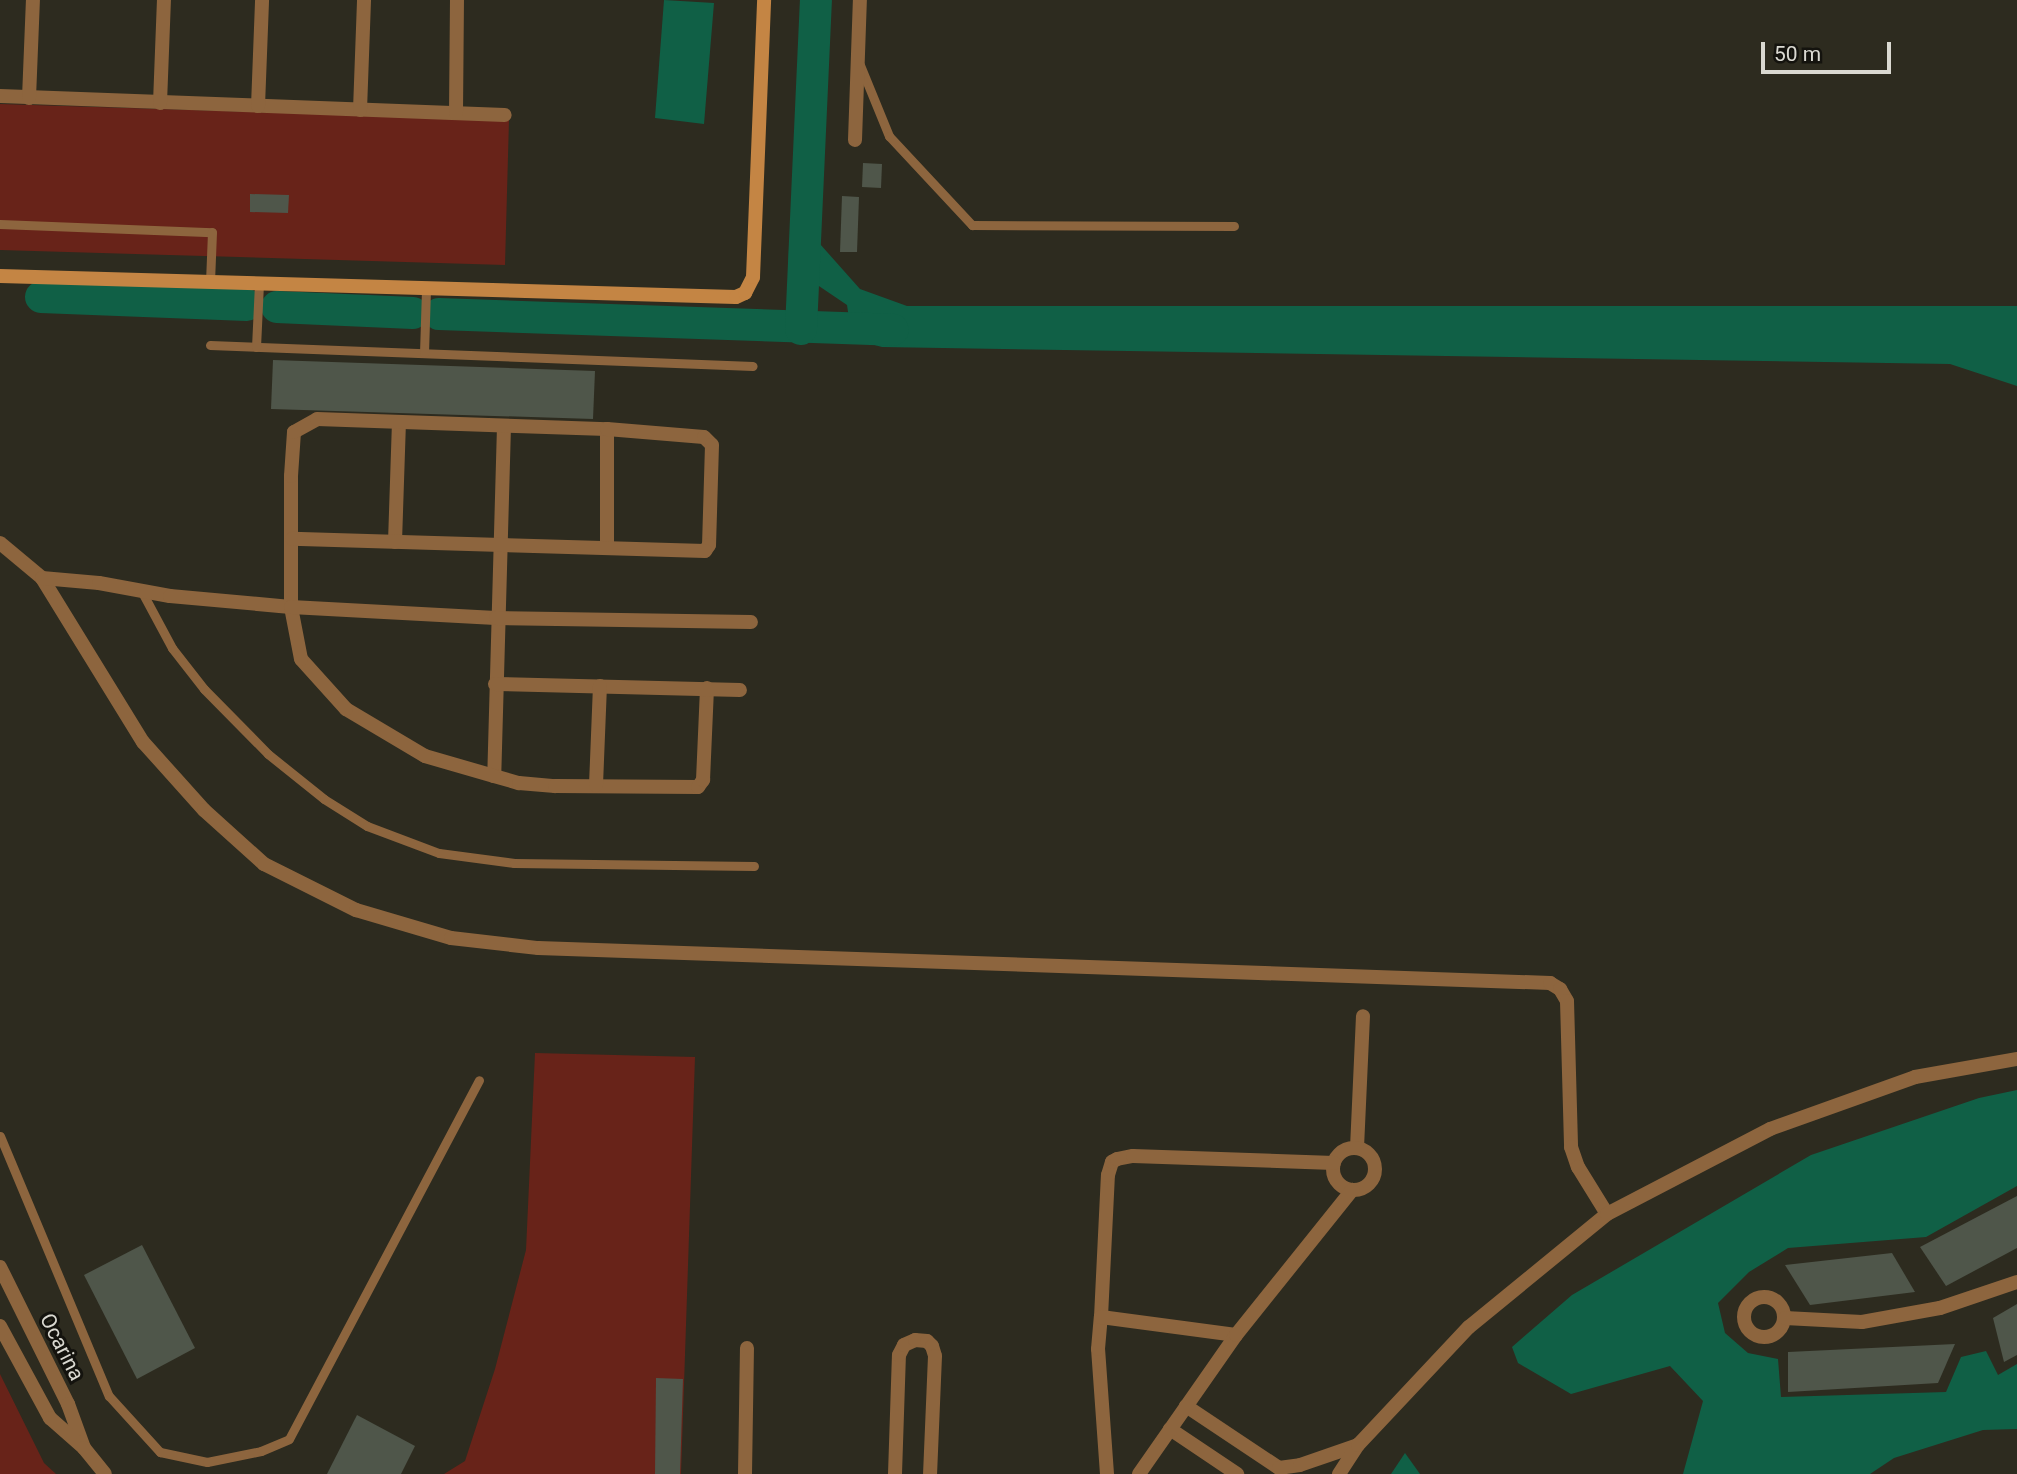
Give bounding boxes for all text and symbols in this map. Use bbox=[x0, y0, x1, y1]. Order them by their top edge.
scale bar bbox=[1765, 28, 1895, 72]
text: 50 m bbox=[1774, 42, 1821, 66]
street label: Ocarina bbox=[34, 1309, 90, 1385]

